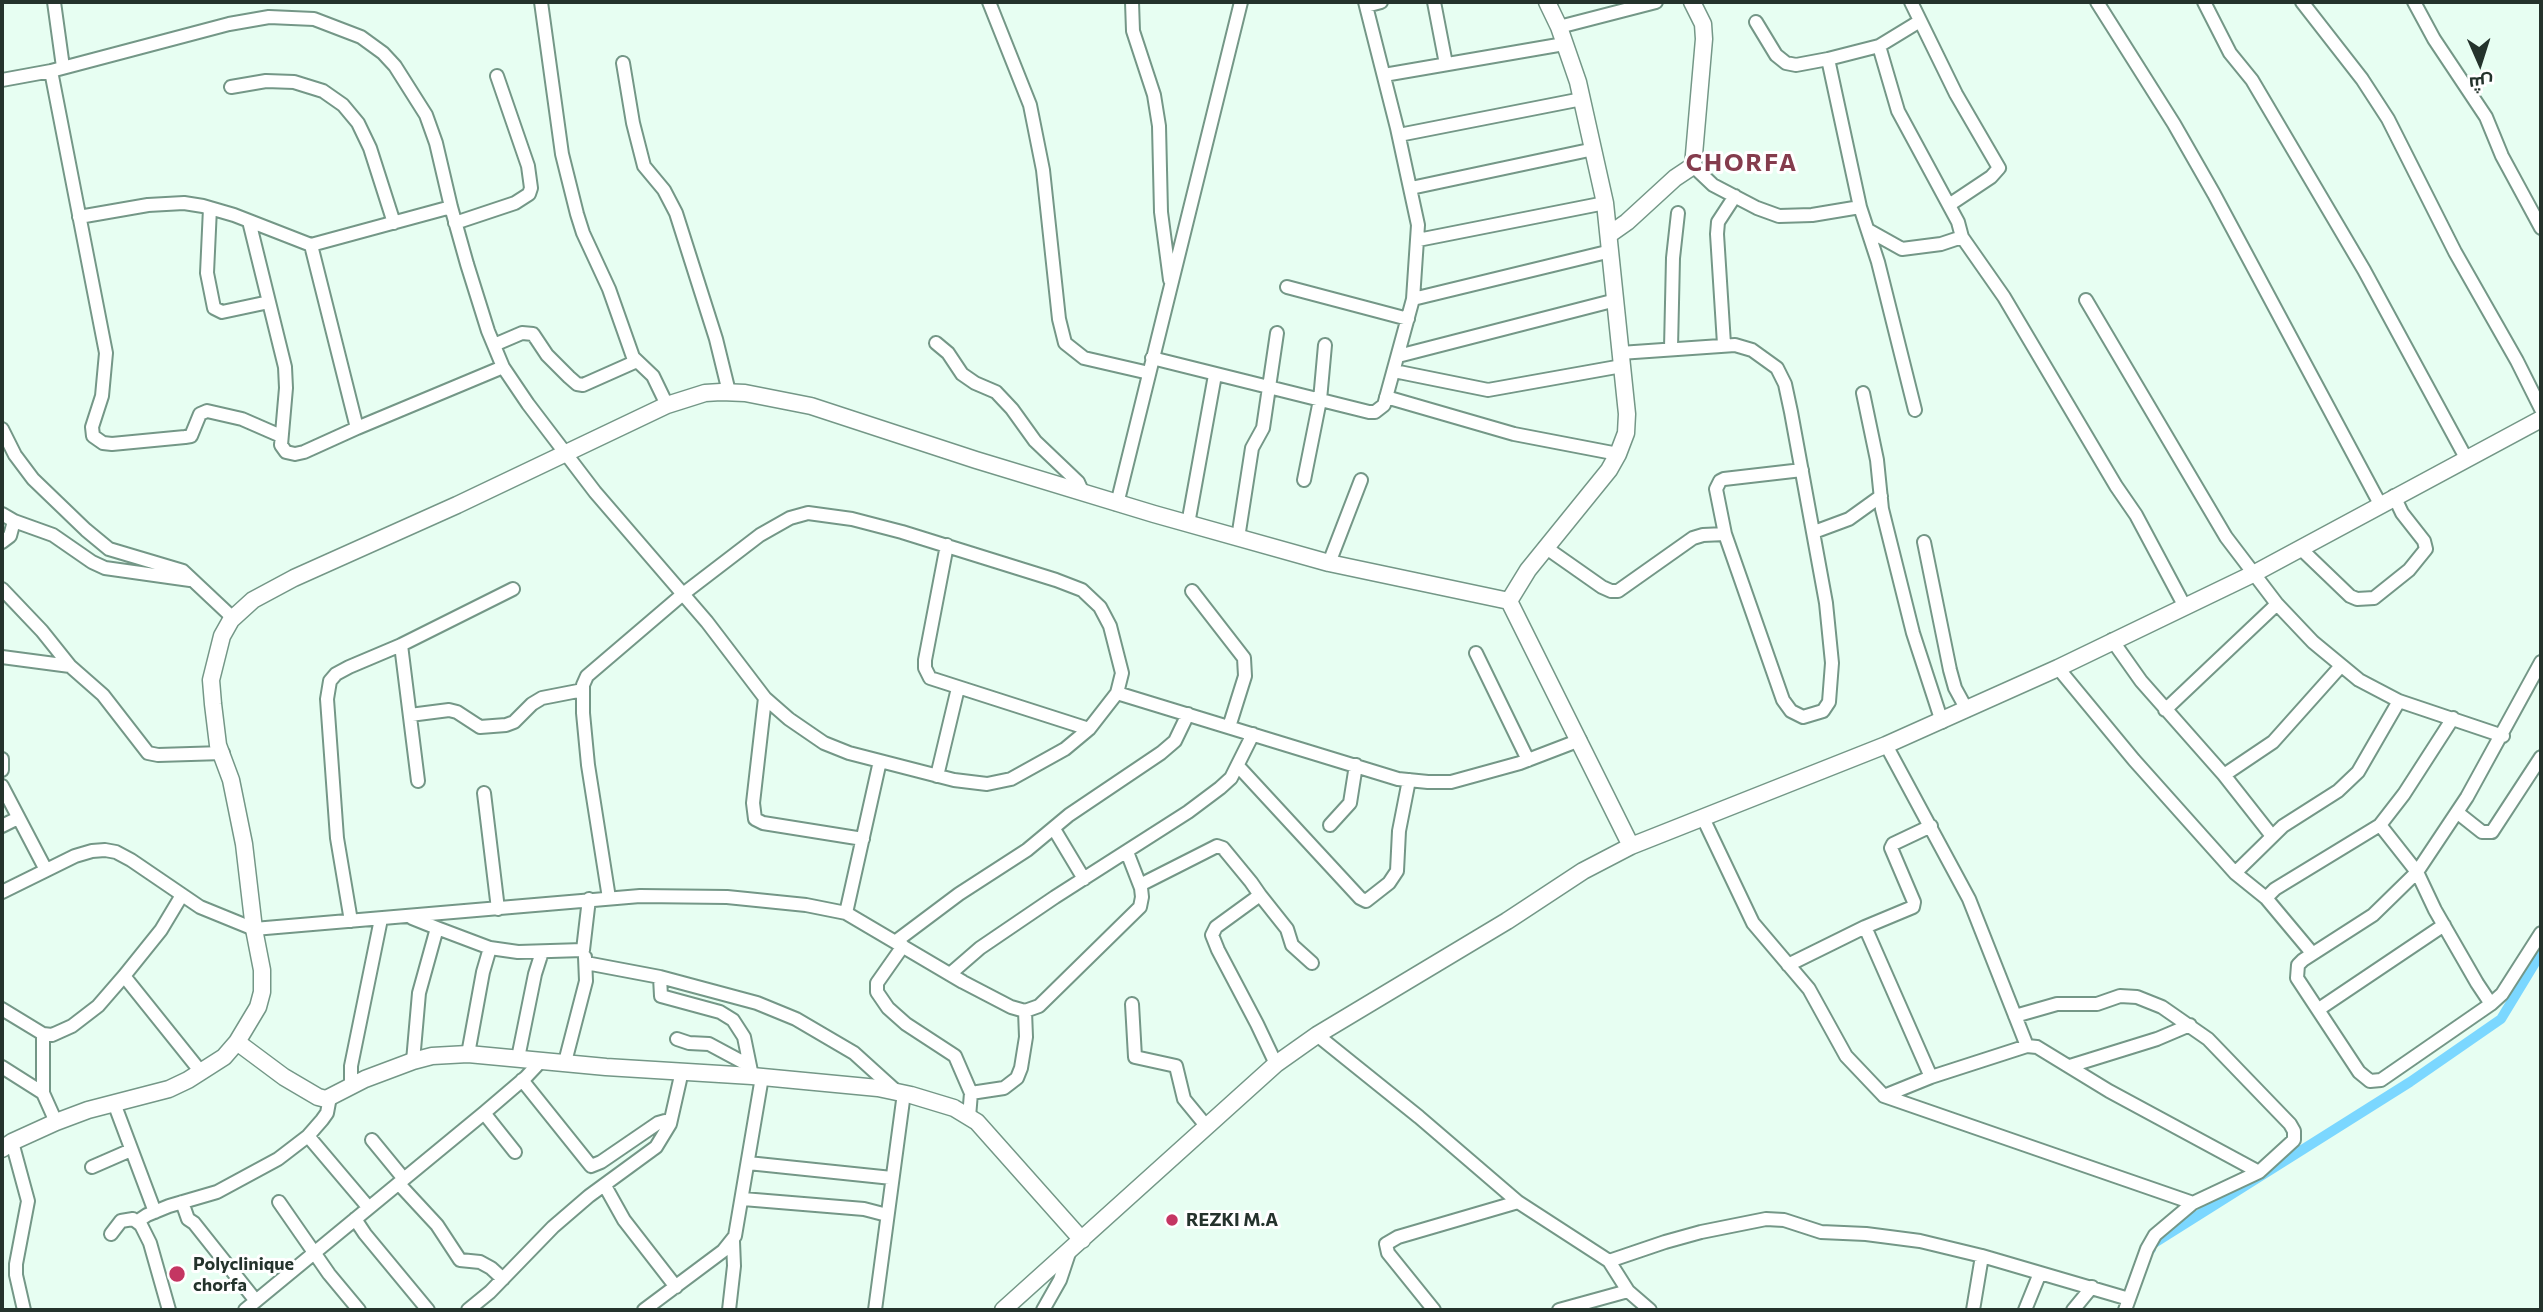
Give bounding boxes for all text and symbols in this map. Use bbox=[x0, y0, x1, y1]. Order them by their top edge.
north arrow bbox=[2445, 28, 2515, 98]
text: ش bbox=[2468, 72, 2494, 97]
district label: CHORFA bbox=[1686, 149, 1798, 177]
place label: REZKI M.A bbox=[1186, 1209, 1278, 1231]
marker: REZKI M.A bbox=[1164, 1212, 1180, 1228]
place label: Polyclinique chorfa bbox=[193, 1253, 294, 1296]
marker: Polyclinique chorfa bbox=[167, 1264, 187, 1284]

